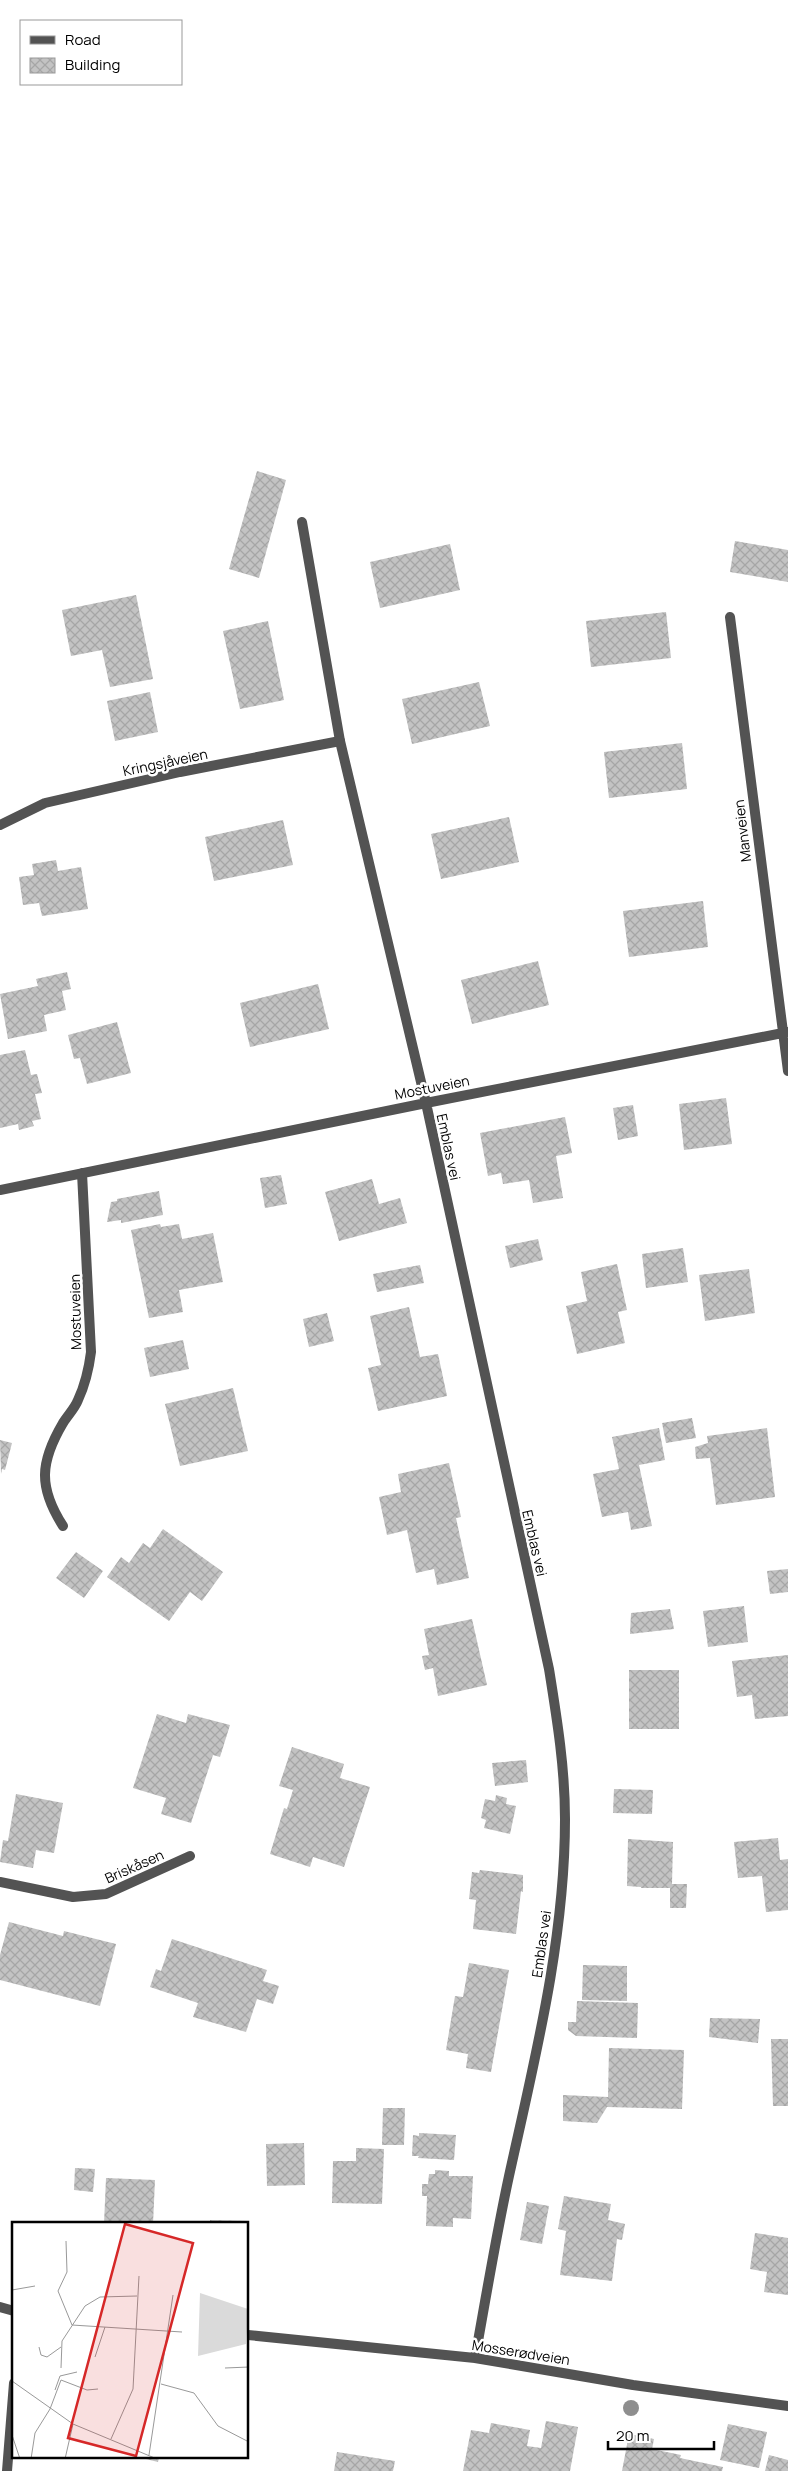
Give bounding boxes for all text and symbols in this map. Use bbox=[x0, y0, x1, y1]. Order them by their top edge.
legend bbox=[20, 20, 182, 85]
text: Road bbox=[65, 29, 101, 50]
text: Building bbox=[65, 54, 120, 75]
street label: Kringsjåveien bbox=[121, 744, 209, 780]
street label: Manveien bbox=[729, 799, 755, 863]
street label: Mostuveien bbox=[393, 1070, 471, 1104]
street label: Emblas vei bbox=[433, 1112, 465, 1182]
street label: Mostuveien bbox=[65, 1274, 85, 1350]
street label: Emblas vei bbox=[518, 1508, 552, 1578]
street label: Briskåsen bbox=[102, 1845, 166, 1887]
street label: Emblas vei bbox=[527, 1909, 555, 1979]
inset map bbox=[12, 2222, 249, 2458]
street label: Mosserødveien bbox=[471, 2335, 571, 2369]
scale bar bbox=[608, 2418, 714, 2450]
text: 20 m bbox=[616, 2425, 649, 2446]

